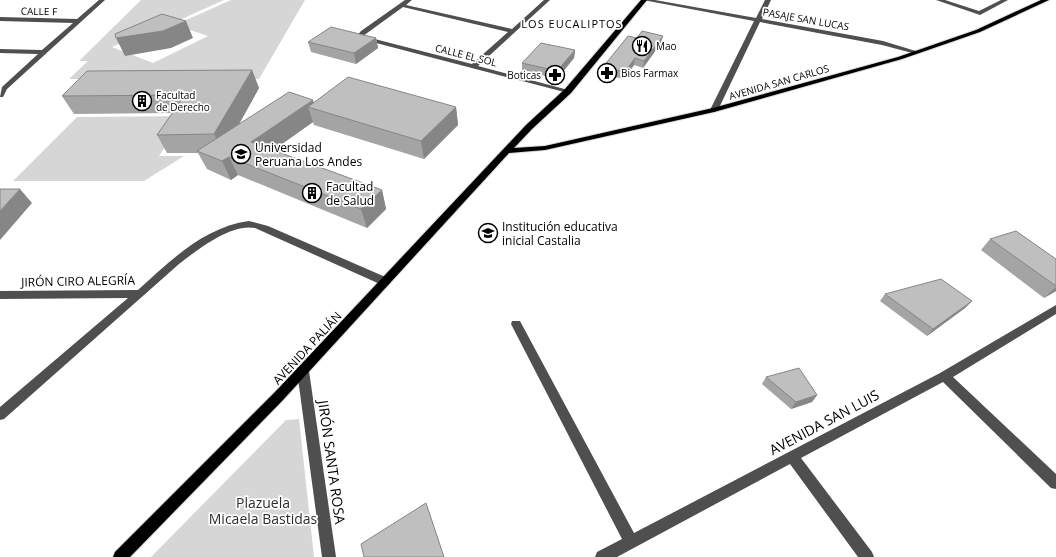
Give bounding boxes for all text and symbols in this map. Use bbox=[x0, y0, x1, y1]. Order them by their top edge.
street label: CALLE F bbox=[21, 4, 57, 18]
street label: PASAJE SAN LUCAS bbox=[762, 5, 850, 33]
district label: LOS EUCALIPTOS bbox=[521, 16, 623, 31]
restaurant icon: Mao bbox=[631, 35, 653, 57]
place label: Mao bbox=[656, 39, 677, 53]
street label: CALLE EL SOL bbox=[434, 41, 498, 69]
street label: AVENIDA SAN CARLOS bbox=[727, 61, 831, 103]
pharmacy icon: Bios Farmax bbox=[596, 62, 618, 84]
pharmacy icon: Boticas bbox=[544, 64, 566, 86]
place label: Bios Farmax bbox=[621, 66, 679, 80]
place label: Boticas bbox=[507, 68, 541, 82]
place label: Facultad de Derecho bbox=[156, 88, 210, 114]
building icon: Facultad de Derecho bbox=[131, 90, 153, 112]
place label: Universidad Peruana Los Andes bbox=[255, 139, 362, 170]
school or university icon: Universidad Peruana Los Andes bbox=[230, 143, 252, 165]
place label: Facultad de Salud bbox=[326, 178, 374, 209]
building icon: Facultad de Salud bbox=[301, 182, 323, 204]
place label: Institución educativa inicial Castalia bbox=[502, 218, 618, 249]
school or university icon: Institución educativa inicial Castalia bbox=[477, 222, 499, 244]
street label: JIRÓN CIRO ALEGRÍA bbox=[20, 272, 135, 291]
street label: AVENIDA PALIÁN bbox=[269, 308, 345, 388]
street label: AVENIDA SAN LUIS bbox=[766, 385, 882, 459]
street label: JIRÓN SANTA ROSA bbox=[314, 397, 350, 525]
park label: Plazuela Micaela Bastidas bbox=[209, 493, 318, 528]

